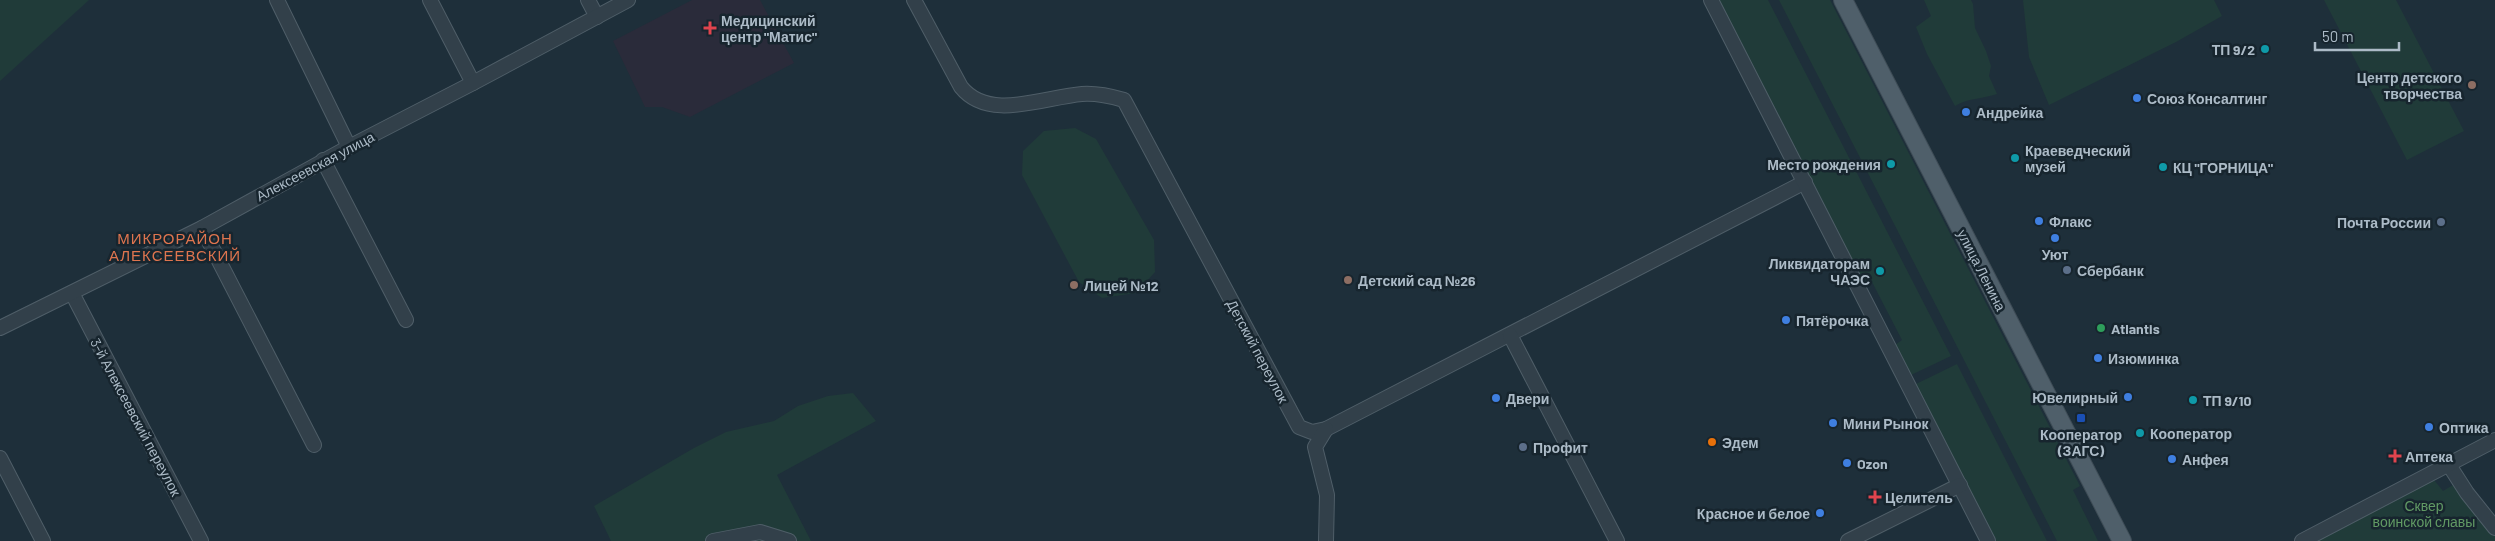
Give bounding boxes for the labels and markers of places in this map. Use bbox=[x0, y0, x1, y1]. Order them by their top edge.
place label: Медицинский центр "Матис" bbox=[721, 12, 817, 45]
marker: Медицинский центр "Матис" bbox=[703, 21, 717, 35]
place label: ТП 9/2 bbox=[2212, 41, 2255, 58]
marker: ТП 9/2 bbox=[2259, 43, 2271, 55]
place label: Центр детского творчества bbox=[2357, 69, 2462, 102]
marker: Центр детского творчества bbox=[2466, 79, 2478, 91]
place label: Союз Консалтинг bbox=[2147, 90, 2267, 107]
marker: Союз Консалтинг bbox=[2131, 92, 2143, 104]
place label: Андрейка bbox=[1976, 104, 2043, 121]
marker: Андрейка bbox=[1960, 106, 1972, 118]
place label: Краеведческий музей bbox=[2025, 142, 2131, 175]
marker: Краеведческий музей bbox=[2009, 152, 2021, 164]
place label: Место рождения bbox=[1767, 156, 1881, 173]
marker: Место рождения bbox=[1885, 158, 1897, 170]
place label: КЦ "ГОРНИЦА" bbox=[2173, 159, 2273, 176]
marker: КЦ "ГОРНИЦА" bbox=[2157, 161, 2169, 173]
place label: Флакс bbox=[2049, 213, 2092, 230]
place label: Почта России bbox=[2337, 214, 2431, 231]
marker: Флакс bbox=[2033, 215, 2045, 227]
marker: Почта России bbox=[2435, 216, 2447, 228]
marker: Уют bbox=[2049, 232, 2061, 244]
place label: Уют bbox=[2042, 246, 2068, 263]
place label: Ликвидаторам ЧАЭС bbox=[1769, 255, 1870, 288]
place label: Сбербанк bbox=[2077, 262, 2145, 279]
marker: Сбербанк bbox=[2061, 264, 2073, 276]
marker: Ликвидаторам ЧАЭС bbox=[1874, 265, 1886, 277]
place label: Детский сад №26 bbox=[1358, 272, 1476, 289]
marker: Детский сад №26 bbox=[1342, 274, 1354, 286]
place label: Лицей №12 bbox=[1084, 277, 1159, 294]
marker: Лицей №12 bbox=[1068, 279, 1080, 291]
place label: Пятёрочка bbox=[1796, 312, 1869, 329]
marker: Пятёрочка bbox=[1780, 314, 1792, 326]
place label: Atlantis bbox=[2111, 320, 2160, 337]
marker: Atlantis bbox=[2095, 322, 2107, 334]
place label: Изюминка bbox=[2108, 350, 2179, 367]
marker: Изюминка bbox=[2092, 352, 2104, 364]
place label: Ювелирный bbox=[2032, 389, 2118, 406]
place label: Двери bbox=[1506, 390, 1549, 407]
marker: Ювелирный bbox=[2122, 391, 2134, 403]
marker: Двери bbox=[1490, 392, 1502, 404]
place label: ТП 9/10 bbox=[2203, 392, 2251, 409]
marker: ТП 9/10 bbox=[2187, 394, 2199, 406]
marker: Кооператор (ЗАГС) bbox=[2075, 412, 2087, 424]
place label: Мини Рынок bbox=[1843, 415, 1929, 432]
marker: Мини Рынок bbox=[1827, 417, 1839, 429]
place label: Оптика bbox=[2439, 419, 2489, 436]
marker: Оптика bbox=[2423, 421, 2435, 433]
place label: Кооператор bbox=[2150, 425, 2232, 442]
place label: Кооператор (ЗАГС) bbox=[2040, 426, 2122, 459]
marker: Кооператор bbox=[2134, 427, 2146, 439]
place label: Эдем bbox=[1722, 434, 1759, 451]
marker: Эдем bbox=[1706, 436, 1718, 448]
place label: Профит bbox=[1533, 439, 1588, 456]
marker: Профит bbox=[1517, 441, 1529, 453]
place label: Аптека bbox=[2405, 448, 2453, 465]
marker: Аптека bbox=[2389, 450, 2401, 462]
place label: Анфея bbox=[2182, 451, 2229, 468]
marker: Анфея bbox=[2166, 453, 2178, 465]
place label: Ozon bbox=[1857, 455, 1888, 472]
marker: Ozon bbox=[1841, 457, 1853, 469]
place label: Целитель bbox=[1885, 489, 1953, 506]
marker: Целитель bbox=[1869, 491, 1881, 503]
place label: Красное и белое bbox=[1697, 505, 1810, 522]
marker: Красное и белое bbox=[1814, 507, 1826, 519]

